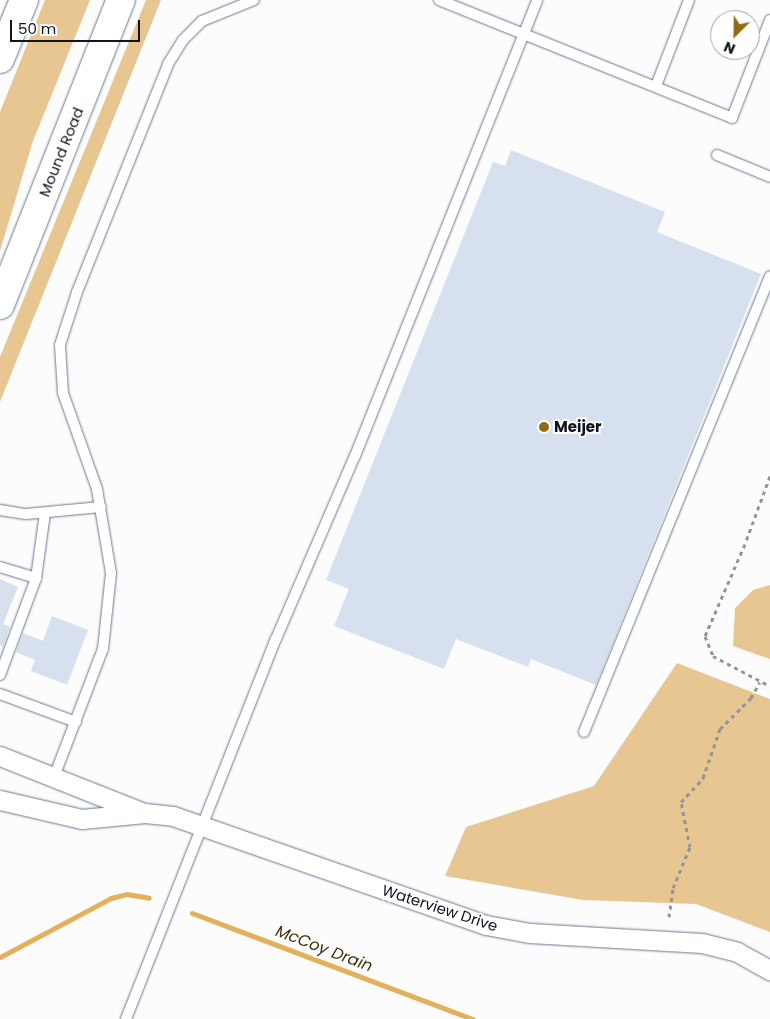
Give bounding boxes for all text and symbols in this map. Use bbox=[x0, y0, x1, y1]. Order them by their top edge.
scale bar bbox=[12, 10, 142, 42]
north arrow bbox=[710, 10, 760, 60]
text: 50 m bbox=[18, 18, 56, 39]
text: N bbox=[721, 37, 738, 59]
street label: Mound Road bbox=[35, 105, 87, 199]
place label: Meijer bbox=[554, 418, 602, 436]
marker: Meijer bbox=[538, 421, 550, 433]
street label: Waterview Drive bbox=[380, 881, 500, 935]
water label: McCoy Drain bbox=[273, 922, 375, 976]

